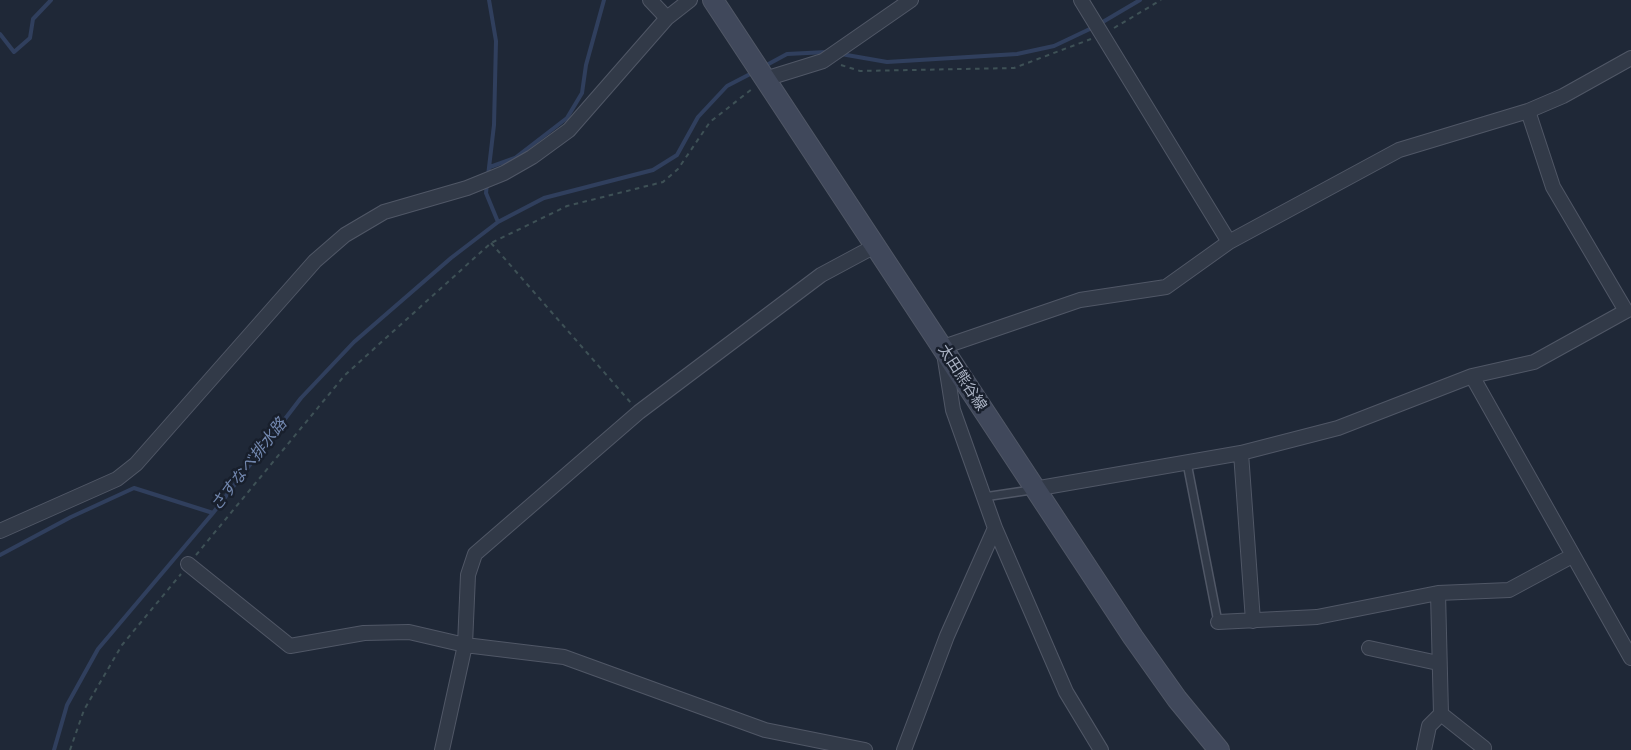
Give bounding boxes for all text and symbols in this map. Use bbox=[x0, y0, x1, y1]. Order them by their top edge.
street label: 太田熊谷線 bbox=[934, 342, 990, 414]
water label: さすなべ排水路 bbox=[207, 415, 291, 515]

